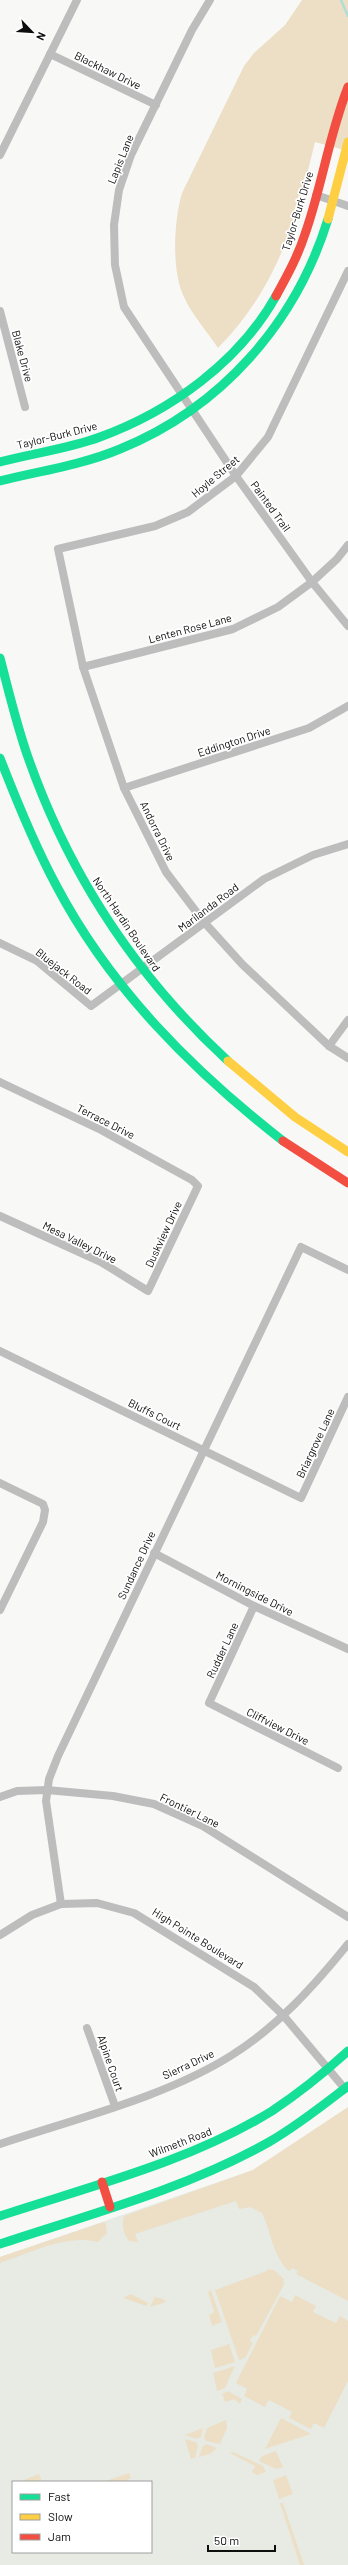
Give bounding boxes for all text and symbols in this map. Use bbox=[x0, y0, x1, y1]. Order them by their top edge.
north arrow bbox=[12, 12, 52, 52]
text: N bbox=[34, 30, 49, 43]
street label: Blackhaw Drive bbox=[73, 48, 144, 92]
street label: Lapis Lane bbox=[104, 132, 136, 185]
street label: Taylor-Burk Drive bbox=[279, 170, 315, 252]
street label: Blake Drive bbox=[10, 329, 36, 383]
street label: Taylor-Burk Drive bbox=[15, 419, 99, 451]
street label: Hoyle Street bbox=[188, 452, 242, 500]
street label: Painted Trail bbox=[248, 478, 294, 534]
street label: Lenten Rose Lane bbox=[147, 611, 233, 645]
street label: Eddington Drive bbox=[196, 723, 272, 759]
street label: Andorra Drive bbox=[138, 799, 178, 863]
street label: North Hardin Boulevard bbox=[91, 874, 163, 974]
street label: Marilanda Road bbox=[175, 880, 241, 934]
street label: Bluejack Road bbox=[33, 945, 95, 997]
street label: Terrace Drive bbox=[75, 1101, 137, 1141]
street label: Duskview Drive bbox=[142, 1199, 184, 1269]
street label: Mesa Valley Drive bbox=[41, 1218, 119, 1266]
street label: Bluffs Court bbox=[126, 1396, 184, 1432]
street label: Briargrove Lane bbox=[293, 1406, 337, 1480]
street label: Sundance Drive bbox=[114, 1529, 158, 1601]
street label: Morningside Drive bbox=[214, 1568, 296, 1618]
street label: Rudder Lane bbox=[203, 1620, 241, 1680]
street label: Cliffview Drive bbox=[245, 1705, 311, 1747]
street label: Frontier Lane bbox=[158, 1790, 222, 1830]
street label: High Pointe Boulevard bbox=[150, 1905, 246, 1971]
street label: Alpine Court bbox=[95, 2033, 127, 2093]
street label: Sierra Drive bbox=[160, 2046, 216, 2082]
street label: Wilmeth Road bbox=[147, 2124, 213, 2160]
legend bbox=[12, 2481, 152, 2553]
text: Fast bbox=[48, 2489, 71, 2503]
text: Slow bbox=[48, 2509, 73, 2523]
scale bar bbox=[208, 2527, 275, 2553]
text: Jam bbox=[48, 2529, 71, 2543]
text: 50 m bbox=[214, 2533, 239, 2547]

